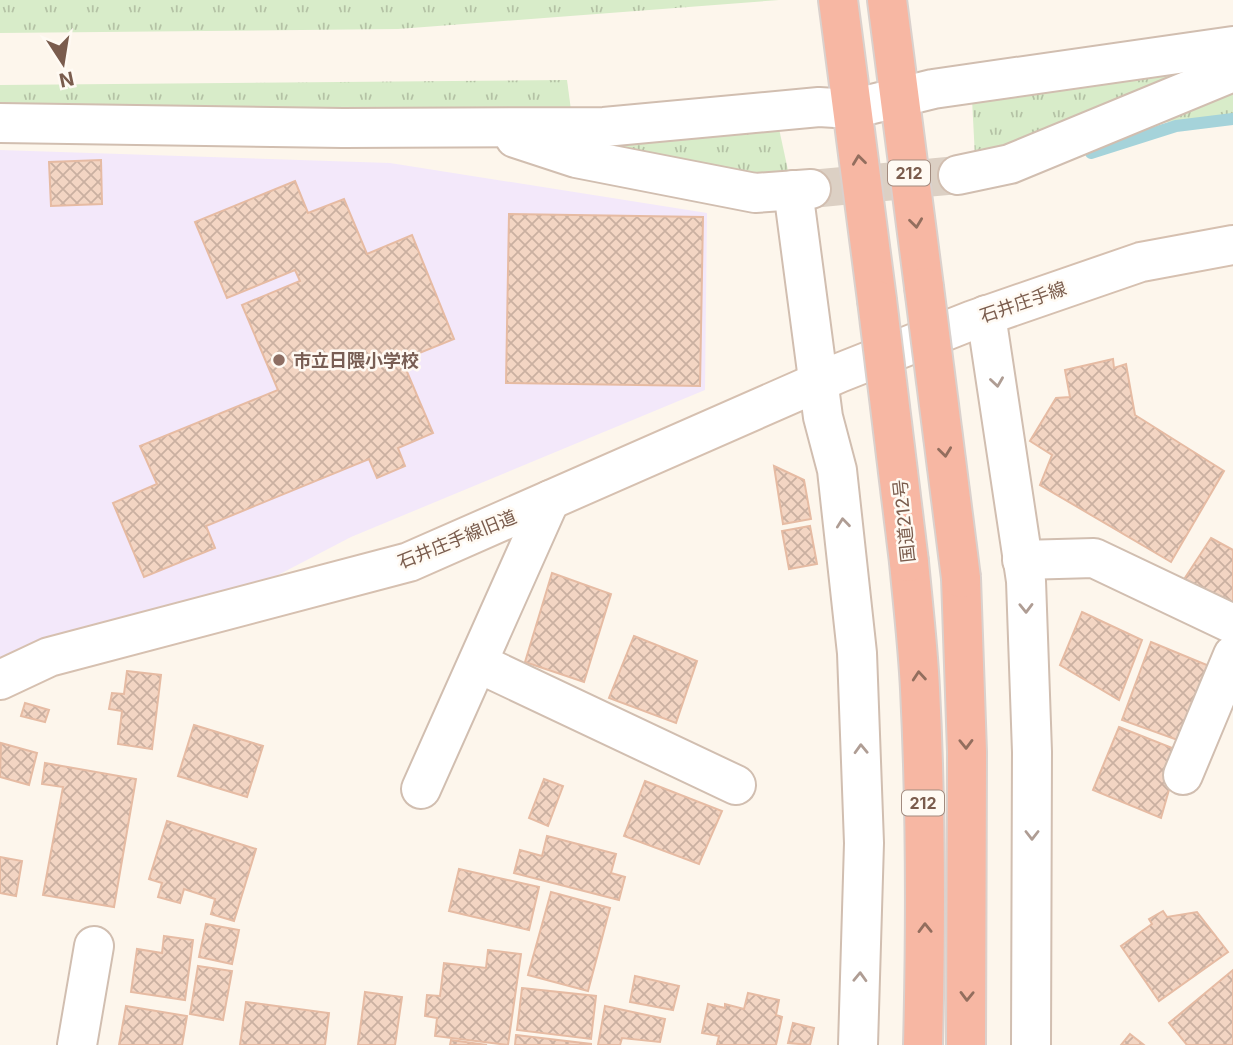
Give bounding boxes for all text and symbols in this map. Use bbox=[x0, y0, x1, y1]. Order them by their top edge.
north arrow bbox=[28, 28, 98, 98]
text: N bbox=[57, 66, 76, 92]
one-way arrow bbox=[851, 154, 866, 166]
road number: 212 bbox=[888, 160, 930, 186]
one-way arrow bbox=[908, 217, 923, 229]
street label: 石井庄手線 bbox=[977, 277, 1069, 327]
place label: 市立日隈小学校 bbox=[293, 350, 419, 371]
marker: 市立日隈小学校 bbox=[271, 352, 287, 368]
one-way arrow bbox=[990, 376, 1005, 388]
one-way arrow bbox=[938, 446, 953, 458]
street label: 国道212号 bbox=[889, 478, 919, 564]
street label: 石井庄手線旧道 bbox=[395, 506, 519, 572]
one-way arrow bbox=[836, 517, 851, 528]
one-way arrow bbox=[1019, 602, 1034, 613]
one-way arrow bbox=[912, 670, 927, 681]
one-way arrow bbox=[959, 739, 974, 750]
one-way arrow bbox=[853, 744, 868, 755]
road number: 212 bbox=[902, 790, 944, 816]
one-way arrow bbox=[1024, 830, 1040, 841]
one-way arrow bbox=[917, 922, 933, 933]
one-way arrow bbox=[853, 971, 868, 982]
one-way arrow bbox=[959, 992, 975, 1002]

